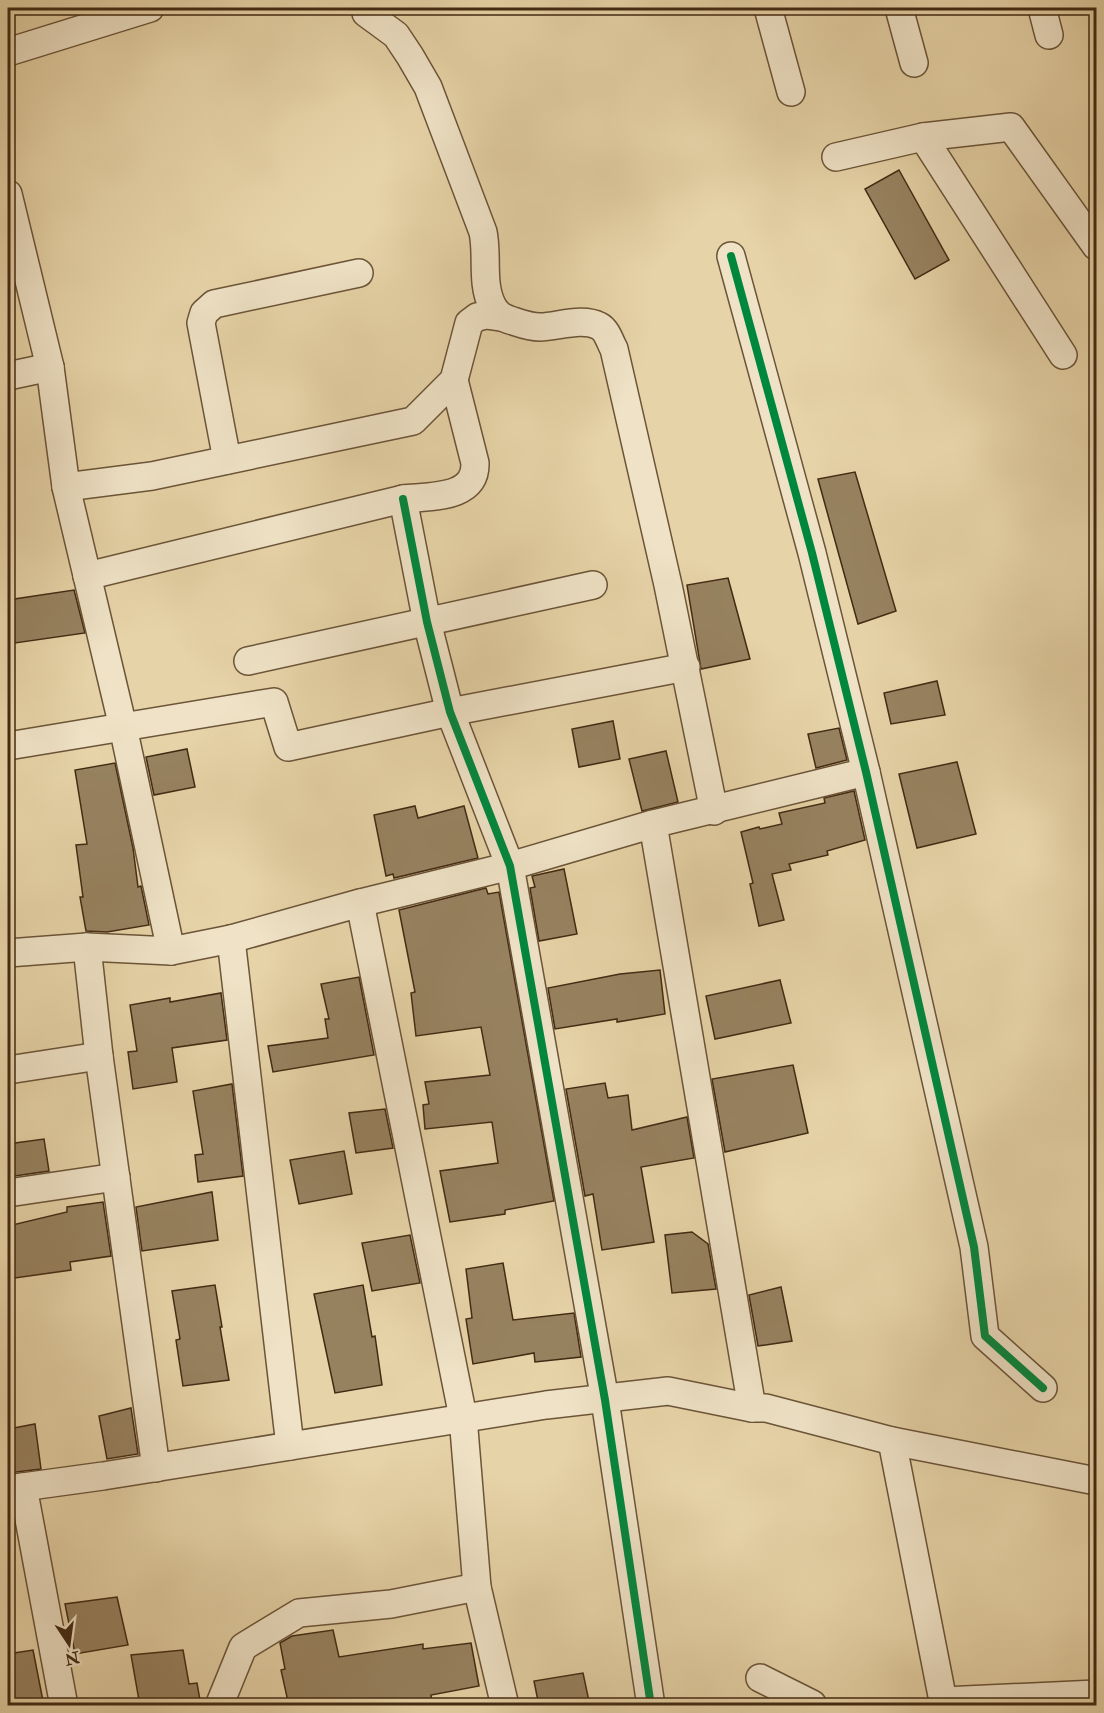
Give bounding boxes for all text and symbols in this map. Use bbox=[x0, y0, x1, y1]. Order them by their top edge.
north arrow bbox=[39, 1614, 99, 1674]
text: N bbox=[62, 1646, 82, 1669]

